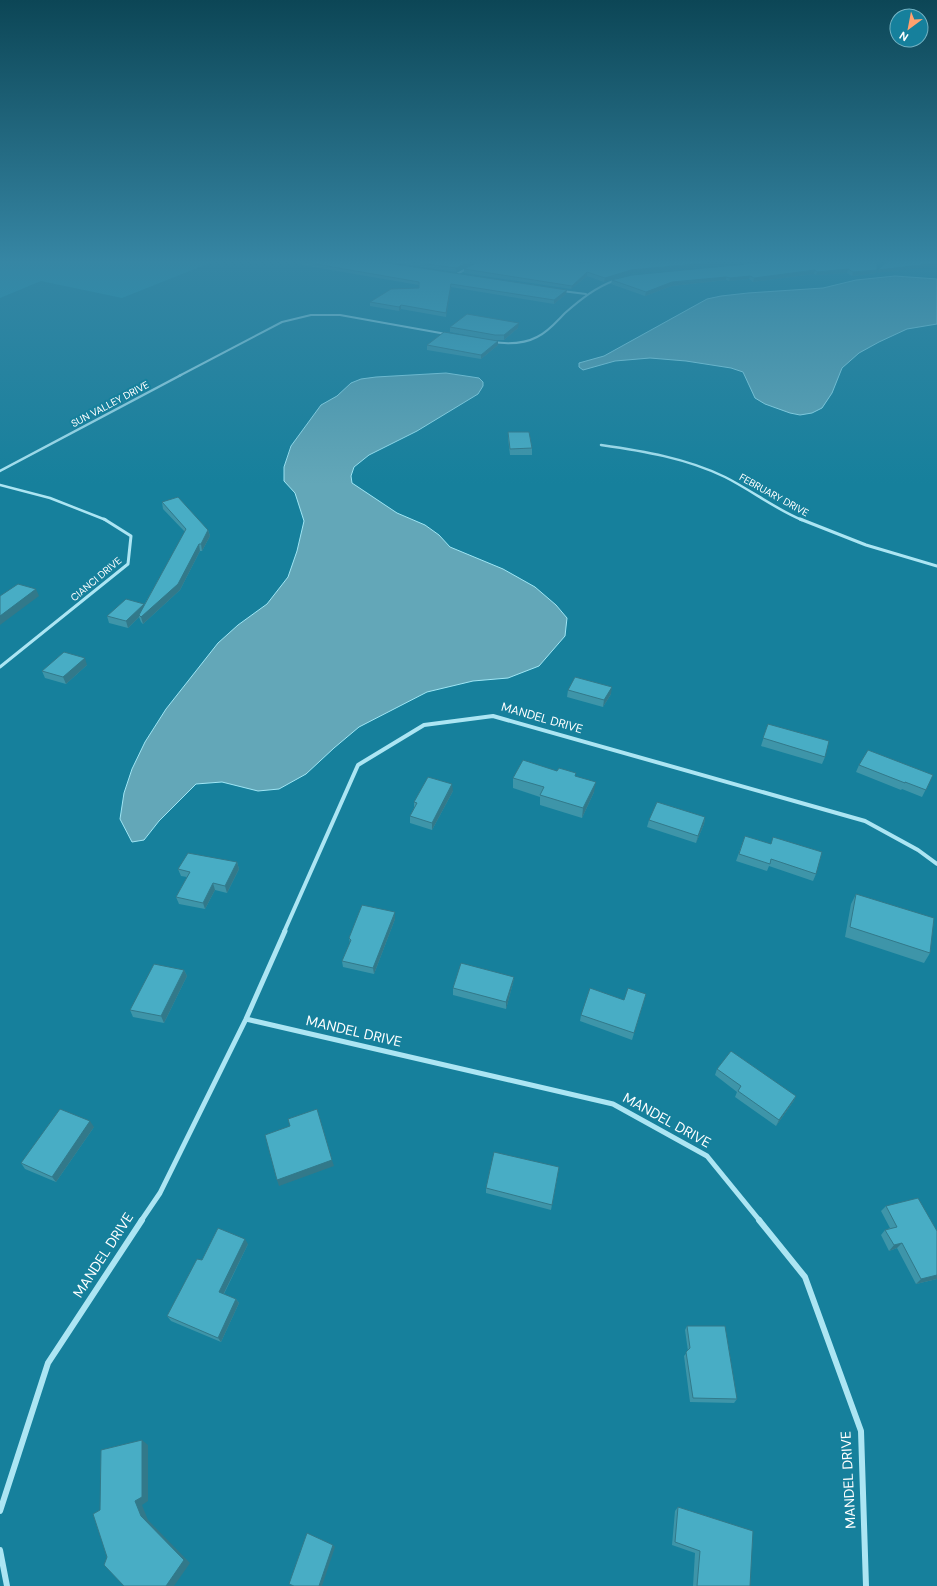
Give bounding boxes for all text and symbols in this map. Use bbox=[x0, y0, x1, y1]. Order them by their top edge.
north arrow bbox=[889, 8, 929, 48]
text: N bbox=[897, 28, 911, 45]
street label: SUN VALLEY DRIVE bbox=[69, 378, 152, 430]
street label: FEBRUARY DRIVE bbox=[737, 471, 811, 520]
street label: CIANCI DRIVE bbox=[68, 554, 124, 604]
street label: MANDEL DRIVE bbox=[499, 699, 585, 737]
street label: MANDEL DRIVE bbox=[304, 1011, 404, 1051]
street label: MANDEL DRIVE bbox=[620, 1088, 714, 1152]
street label: MANDEL DRIVE bbox=[69, 1209, 137, 1301]
street label: MANDEL DRIVE bbox=[836, 1431, 860, 1529]

